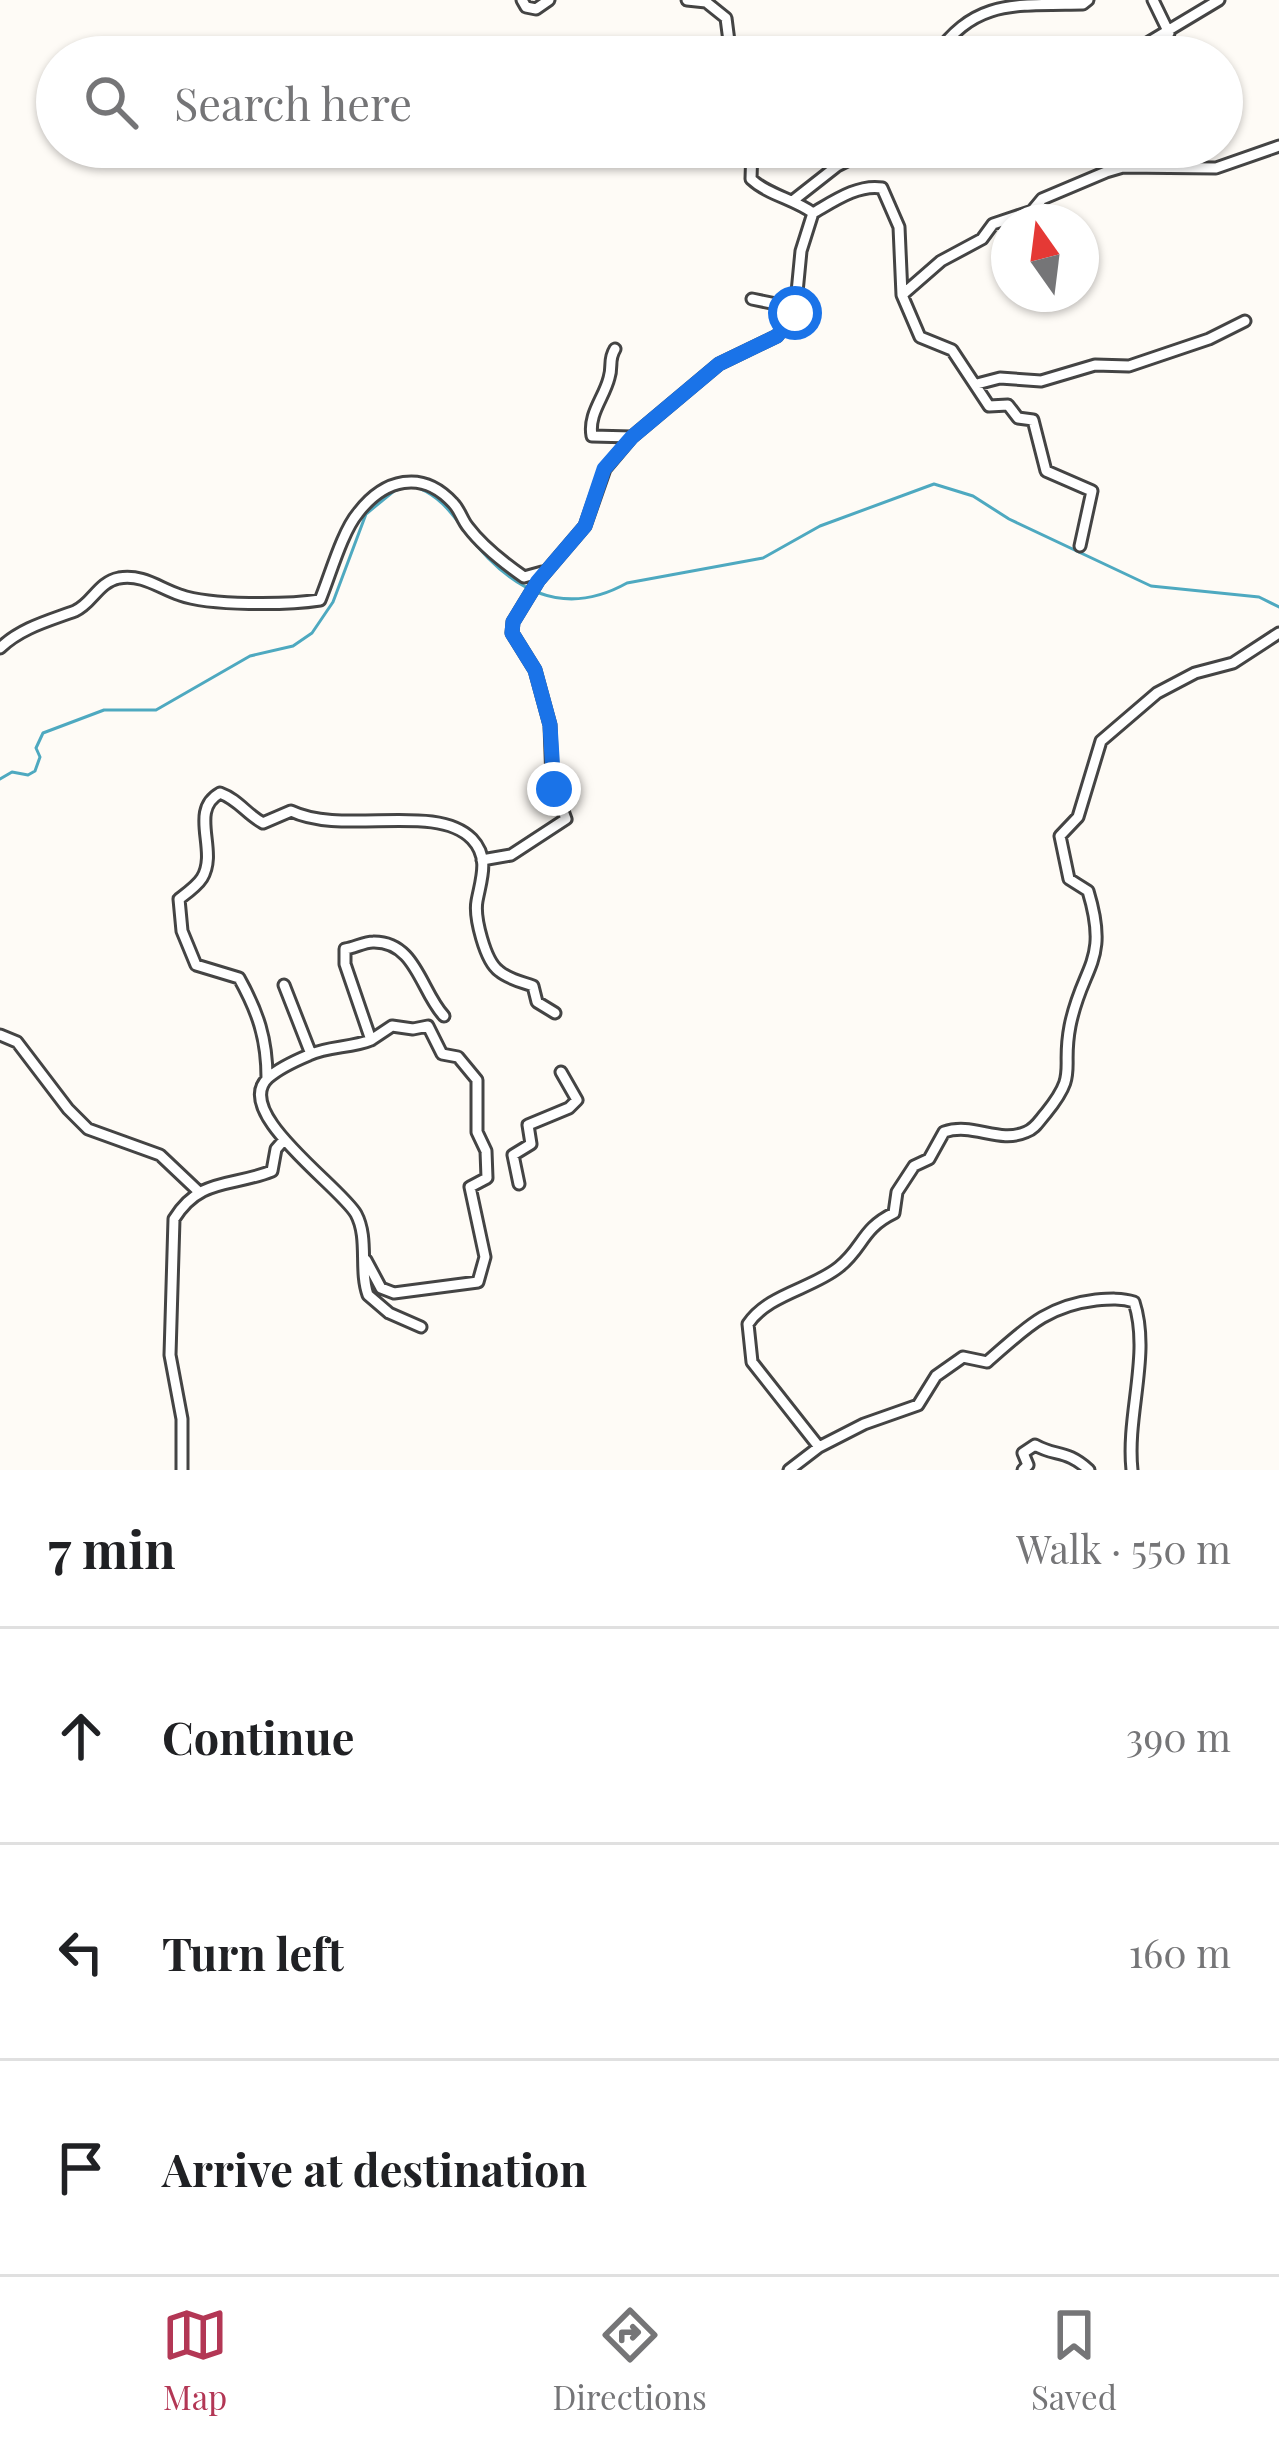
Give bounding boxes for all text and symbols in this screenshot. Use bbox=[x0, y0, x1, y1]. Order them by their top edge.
search box bbox=[36, 36, 1243, 168]
icon: search bbox=[78, 69, 144, 135]
text: Search here bbox=[174, 72, 412, 132]
north arrow bbox=[991, 204, 1099, 312]
route start bbox=[768, 286, 822, 340]
route end bbox=[527, 762, 581, 816]
text: 7 min bbox=[48, 1514, 176, 1582]
text: Walk · 550 m bbox=[1016, 1522, 1231, 1574]
icon: ahead bbox=[48, 1703, 114, 1769]
text: Continue bbox=[162, 1706, 354, 1766]
text: 390 m bbox=[1126, 1710, 1231, 1762]
icon: left bbox=[48, 1919, 114, 1985]
text: Turn left bbox=[162, 1922, 344, 1982]
text: 160 m bbox=[1129, 1926, 1231, 1978]
icon: arrive bbox=[48, 2135, 114, 2201]
text: Arrive at destination bbox=[162, 2138, 587, 2198]
tab: Map bbox=[162, 2302, 228, 2418]
tab: Directions bbox=[552, 2302, 707, 2418]
tab: Saved bbox=[1031, 2302, 1117, 2418]

